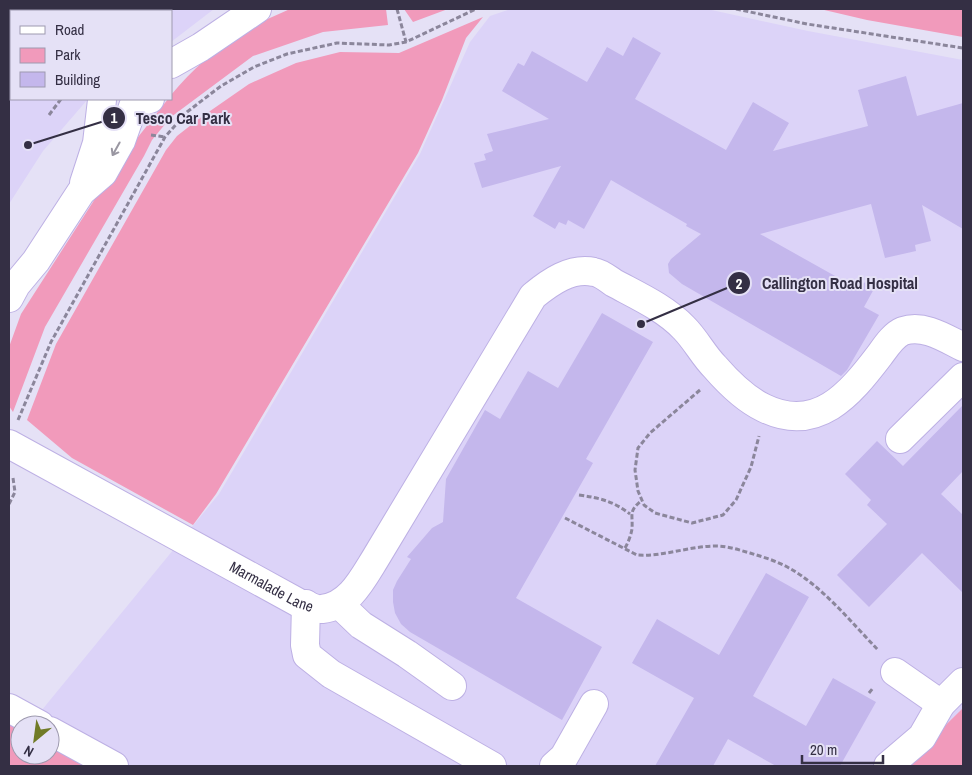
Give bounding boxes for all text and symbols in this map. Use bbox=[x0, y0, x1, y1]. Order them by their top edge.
legend bbox=[10, 10, 172, 100]
text: Road bbox=[55, 19, 84, 40]
text: Park bbox=[55, 44, 81, 65]
text: Building bbox=[55, 69, 100, 90]
callout: Tesco Car Park bbox=[101, 103, 241, 134]
text: 1 bbox=[111, 107, 118, 128]
text: Tesco Car Park bbox=[136, 107, 231, 129]
one-way arrow bbox=[111, 142, 121, 157]
callout: Callington Road Hospital bbox=[727, 268, 928, 299]
text: Callington Road Hospital bbox=[762, 272, 918, 294]
text: 2 bbox=[736, 273, 743, 294]
street label: Marmalade Lane bbox=[226, 556, 317, 617]
north arrow bbox=[10, 715, 60, 765]
scale bar bbox=[802, 732, 883, 764]
text: 20 m bbox=[810, 739, 837, 760]
text: N bbox=[21, 741, 37, 761]

